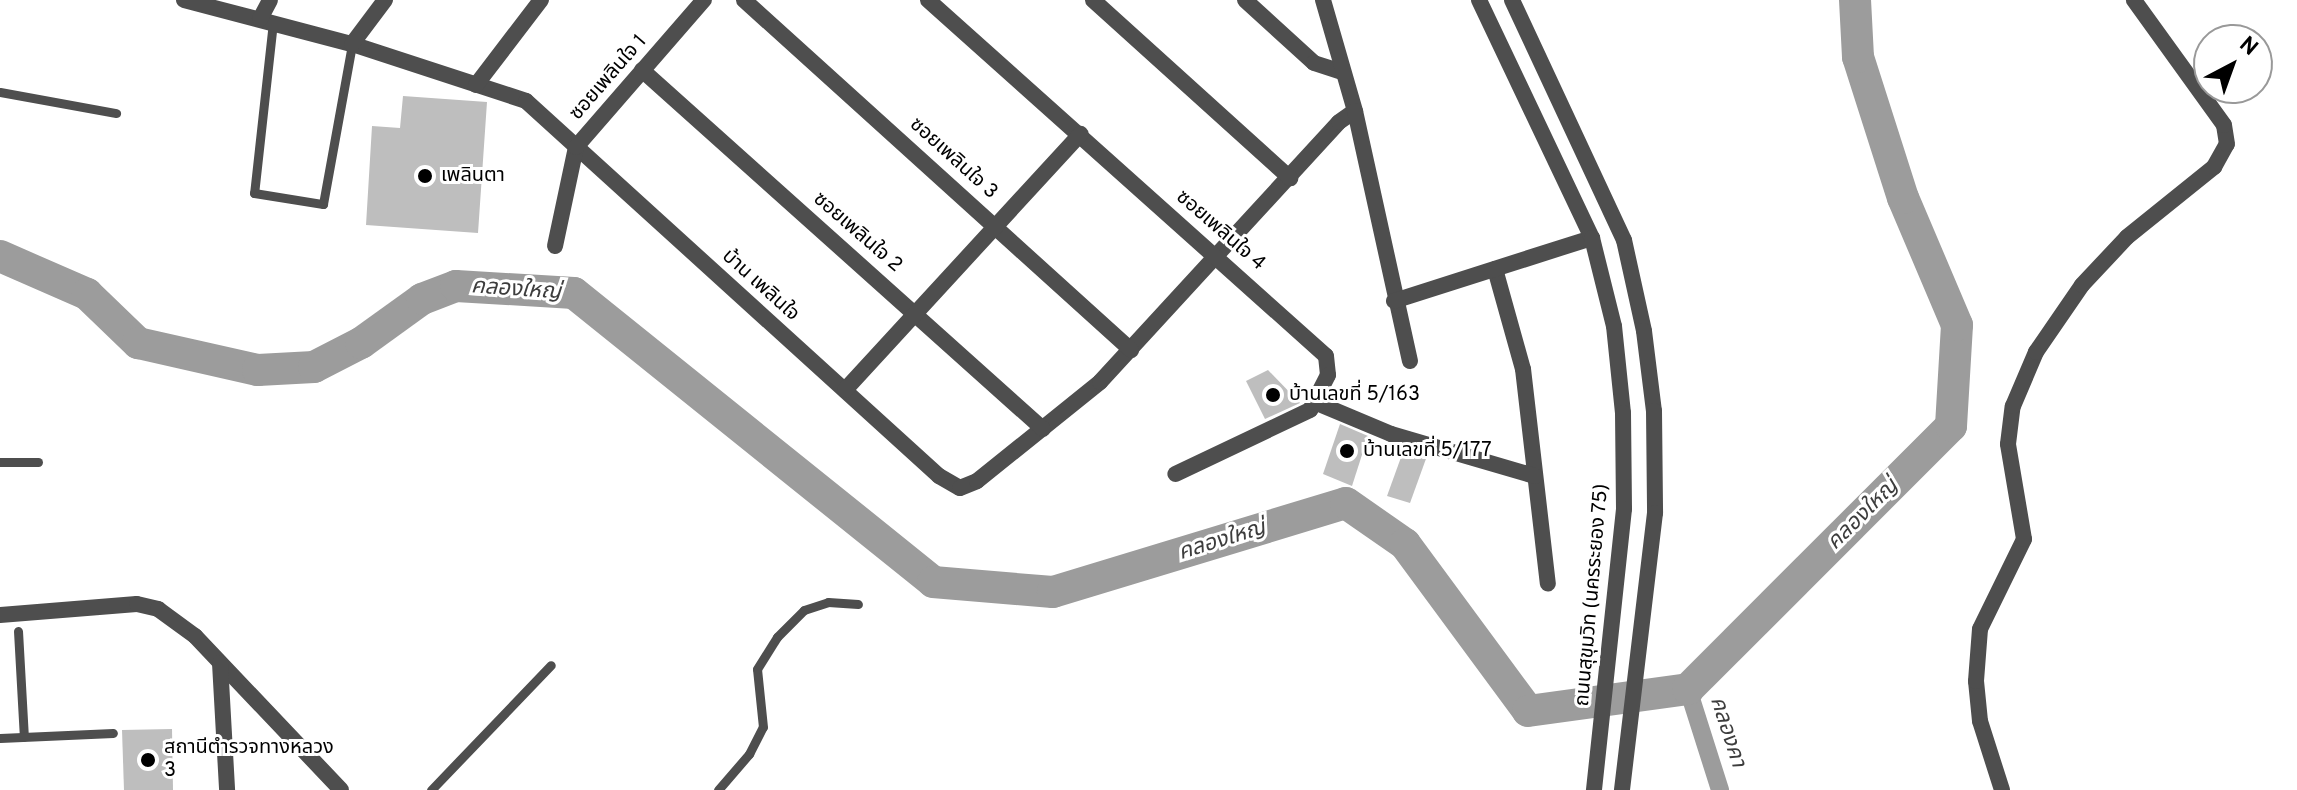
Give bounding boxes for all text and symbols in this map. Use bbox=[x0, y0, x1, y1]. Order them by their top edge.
north arrow bbox=[2193, 24, 2273, 104]
street label: ซอยเพลินใจ 1 bbox=[565, 30, 653, 126]
text: N bbox=[2233, 32, 2263, 62]
street label: ซอยเพลินใจ 3 bbox=[904, 113, 1002, 205]
place label: เพลินตา bbox=[441, 164, 505, 188]
marker: เพลินตา bbox=[416, 167, 434, 185]
street label: ซอยเพลินใจ 4 bbox=[1170, 186, 1270, 276]
street label: ซอยเพลินใจ 2 bbox=[807, 188, 907, 278]
street label: บ้าน เพลินใจ bbox=[716, 245, 804, 327]
water label: คลองใหญ่ bbox=[470, 274, 562, 306]
place label: บ้านเลขที่ 5/163 bbox=[1289, 383, 1420, 407]
marker: บ้านเลขที่ 5/163 bbox=[1264, 386, 1282, 404]
place label: บ้านเลขที่ 5/177 bbox=[1363, 439, 1492, 463]
marker: บ้านเลขที่ 5/177 bbox=[1338, 442, 1356, 460]
water label: คลองใหญ่ bbox=[1822, 474, 1904, 556]
street label: ถนนสุขุมวิท (นครระยอง 75) bbox=[1571, 482, 1615, 708]
water label: คลองใหญ่ bbox=[1175, 515, 1269, 567]
water label: คลองคา bbox=[1703, 693, 1751, 771]
place label: สถานีตำรวจทางหลวง 3 bbox=[164, 736, 334, 783]
marker: สถานีตำรวจทางหลวง 3 bbox=[139, 751, 157, 769]

